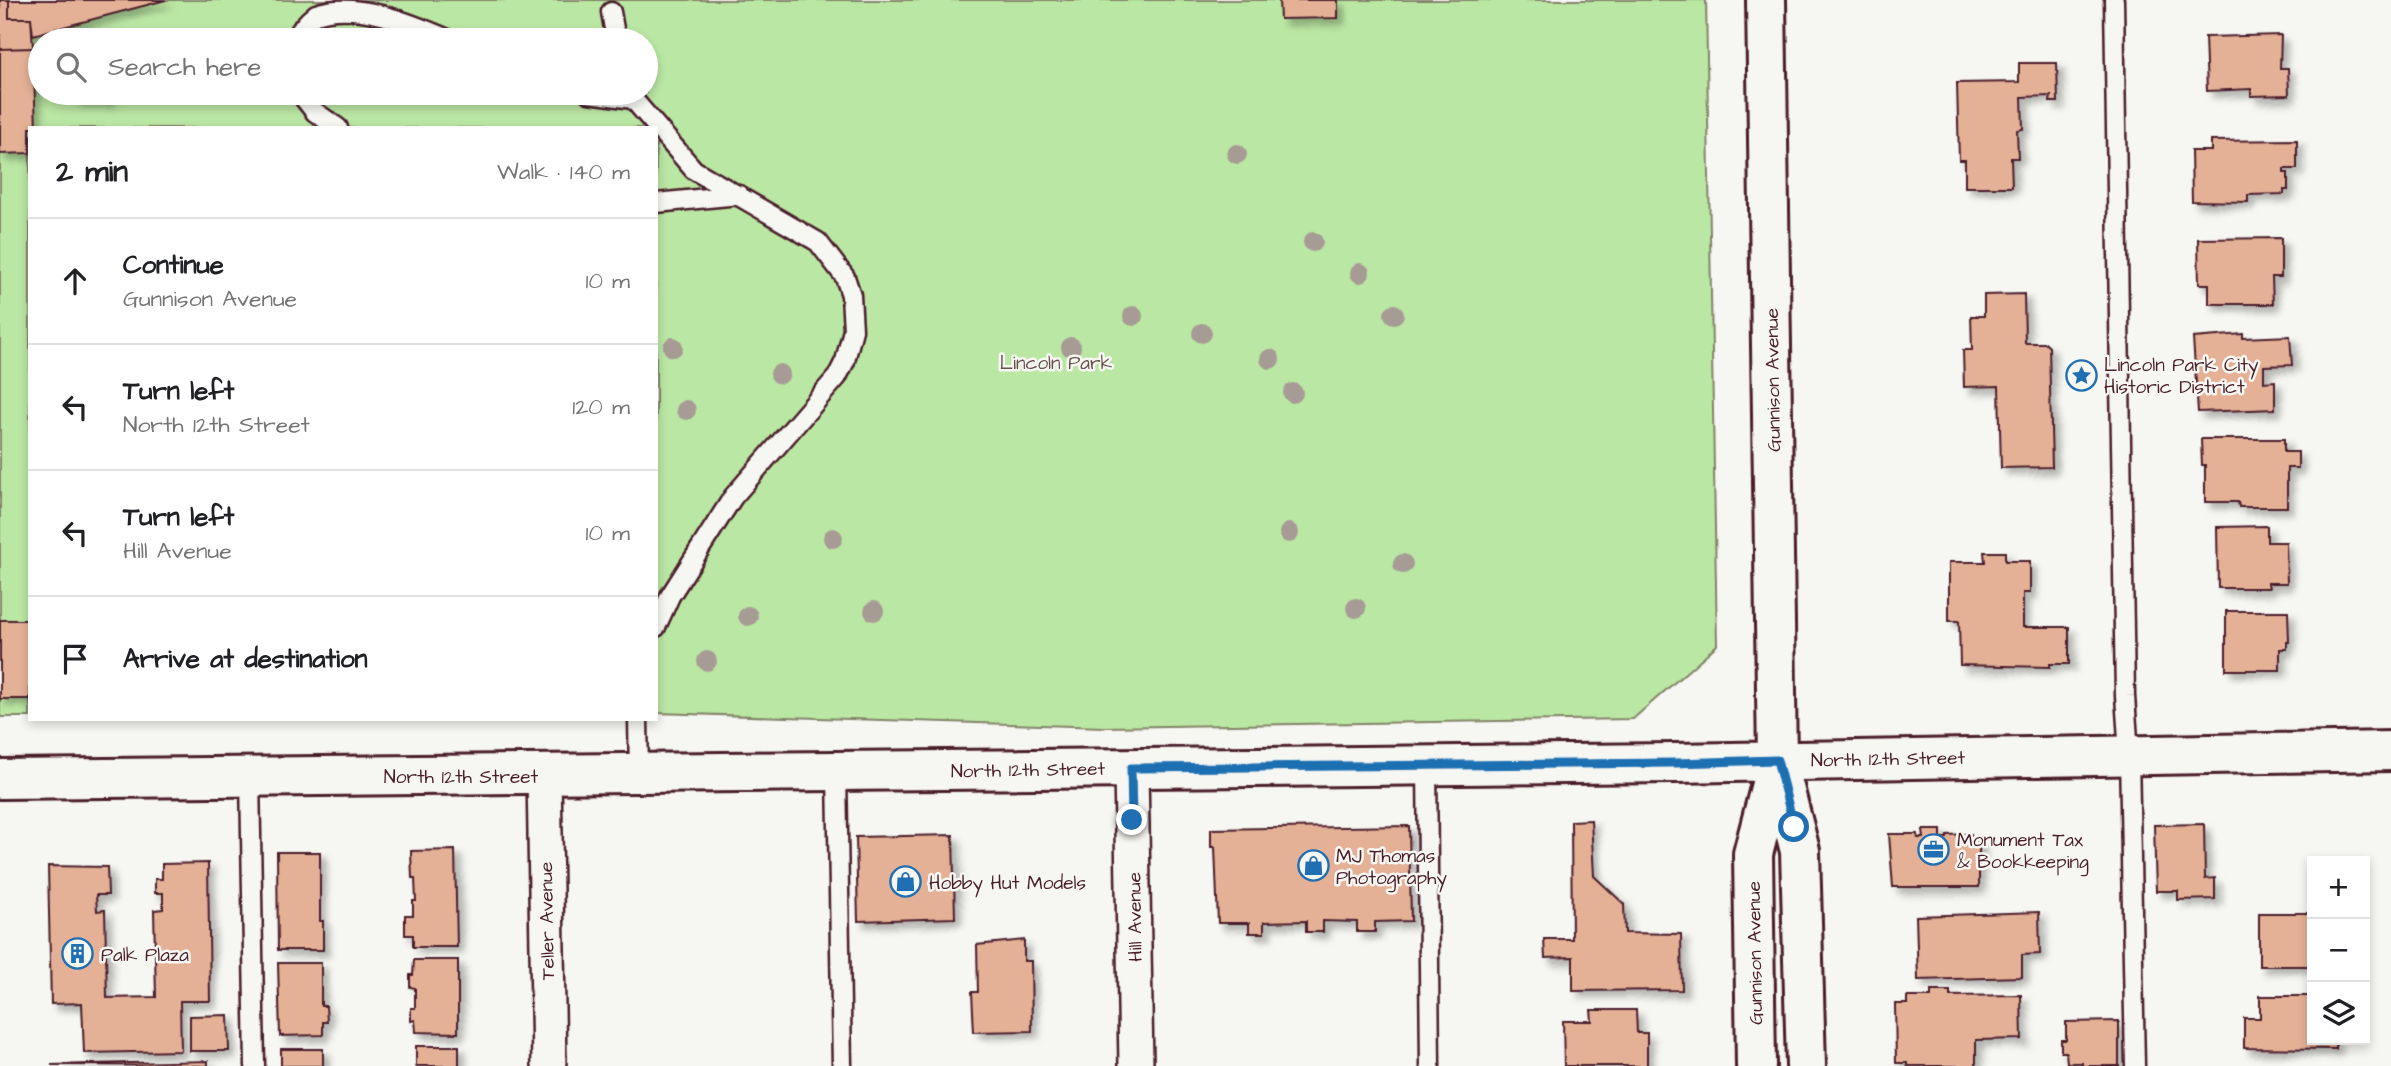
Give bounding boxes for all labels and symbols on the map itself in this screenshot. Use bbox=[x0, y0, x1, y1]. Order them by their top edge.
street label: Gunnison Avenue bbox=[1759, 308, 1788, 452]
park label: Lincoln Park bbox=[1000, 350, 1112, 377]
place label: Lincoln Park City Historic District bbox=[2104, 352, 2259, 401]
place icon: Lincoln Park City Historic District bbox=[2064, 358, 2098, 392]
street label: North 12th Street bbox=[1811, 745, 1966, 774]
street label: North 12th Street bbox=[951, 756, 1106, 785]
street label: North 12th Street bbox=[384, 764, 539, 791]
route end bbox=[1116, 804, 1147, 835]
route start bbox=[1778, 811, 1809, 842]
place label: Monument Tax & Bookkeeping bbox=[1957, 827, 2089, 877]
office icon: Monument Tax & Bookkeeping bbox=[1917, 833, 1951, 867]
place label: MJ Thomas Photography bbox=[1336, 843, 1448, 893]
shop icon: MJ Thomas Photography bbox=[1296, 849, 1330, 883]
street label: Teller Avenue bbox=[533, 862, 562, 980]
shop icon: Hobby Hut Models bbox=[889, 865, 923, 899]
place label: Hobby Hut Models bbox=[929, 870, 1086, 898]
street label: Hill Avenue bbox=[1121, 872, 1150, 962]
street label: Gunnison Avenue bbox=[1741, 881, 1770, 1025]
building icon: Palk Plaza bbox=[61, 937, 95, 971]
place label: Palk Plaza bbox=[101, 942, 189, 969]

